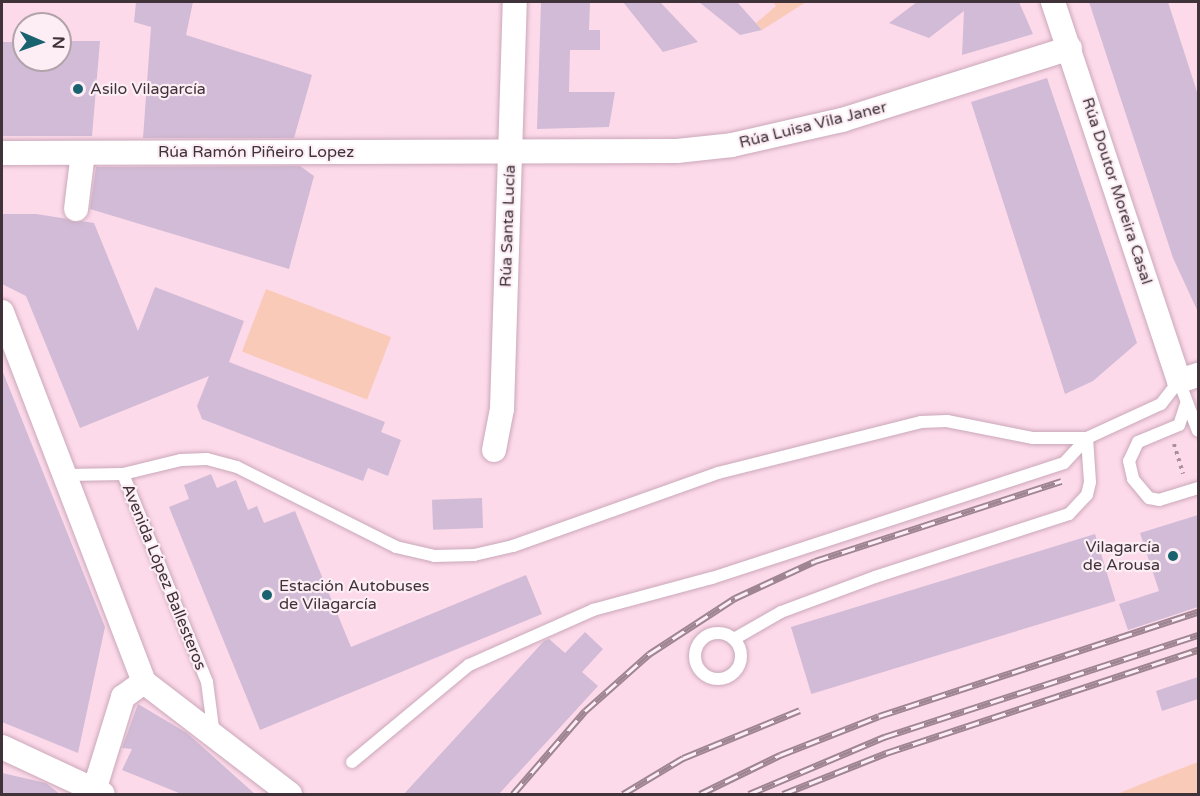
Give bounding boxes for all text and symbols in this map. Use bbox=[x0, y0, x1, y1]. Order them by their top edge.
north arrow bbox=[12, 12, 72, 72]
text: N bbox=[48, 36, 68, 49]
place label: Asilo Vilagarcía bbox=[90, 79, 206, 99]
marker: Asilo Vilagarcía bbox=[71, 82, 85, 96]
street label: Rúa Doutor Moreira Casal bbox=[1078, 95, 1156, 287]
street label: Rúa Luisa Vila Janer bbox=[737, 97, 889, 153]
street label: Rúa Ramón Piñeiro Lopez bbox=[158, 142, 354, 162]
street label: Rúa Santa Lucía bbox=[496, 164, 520, 288]
street label: Avenida López Ballesteros bbox=[118, 481, 210, 673]
place label: Vilagarcía de Arousa bbox=[1083, 537, 1160, 575]
marker: Vilagarcía de Arousa bbox=[1164, 547, 1182, 565]
place label: Estación Autobuses de Vilagarcía bbox=[279, 576, 429, 614]
marker: Estación Autobuses de Vilagarcía bbox=[260, 588, 274, 602]

